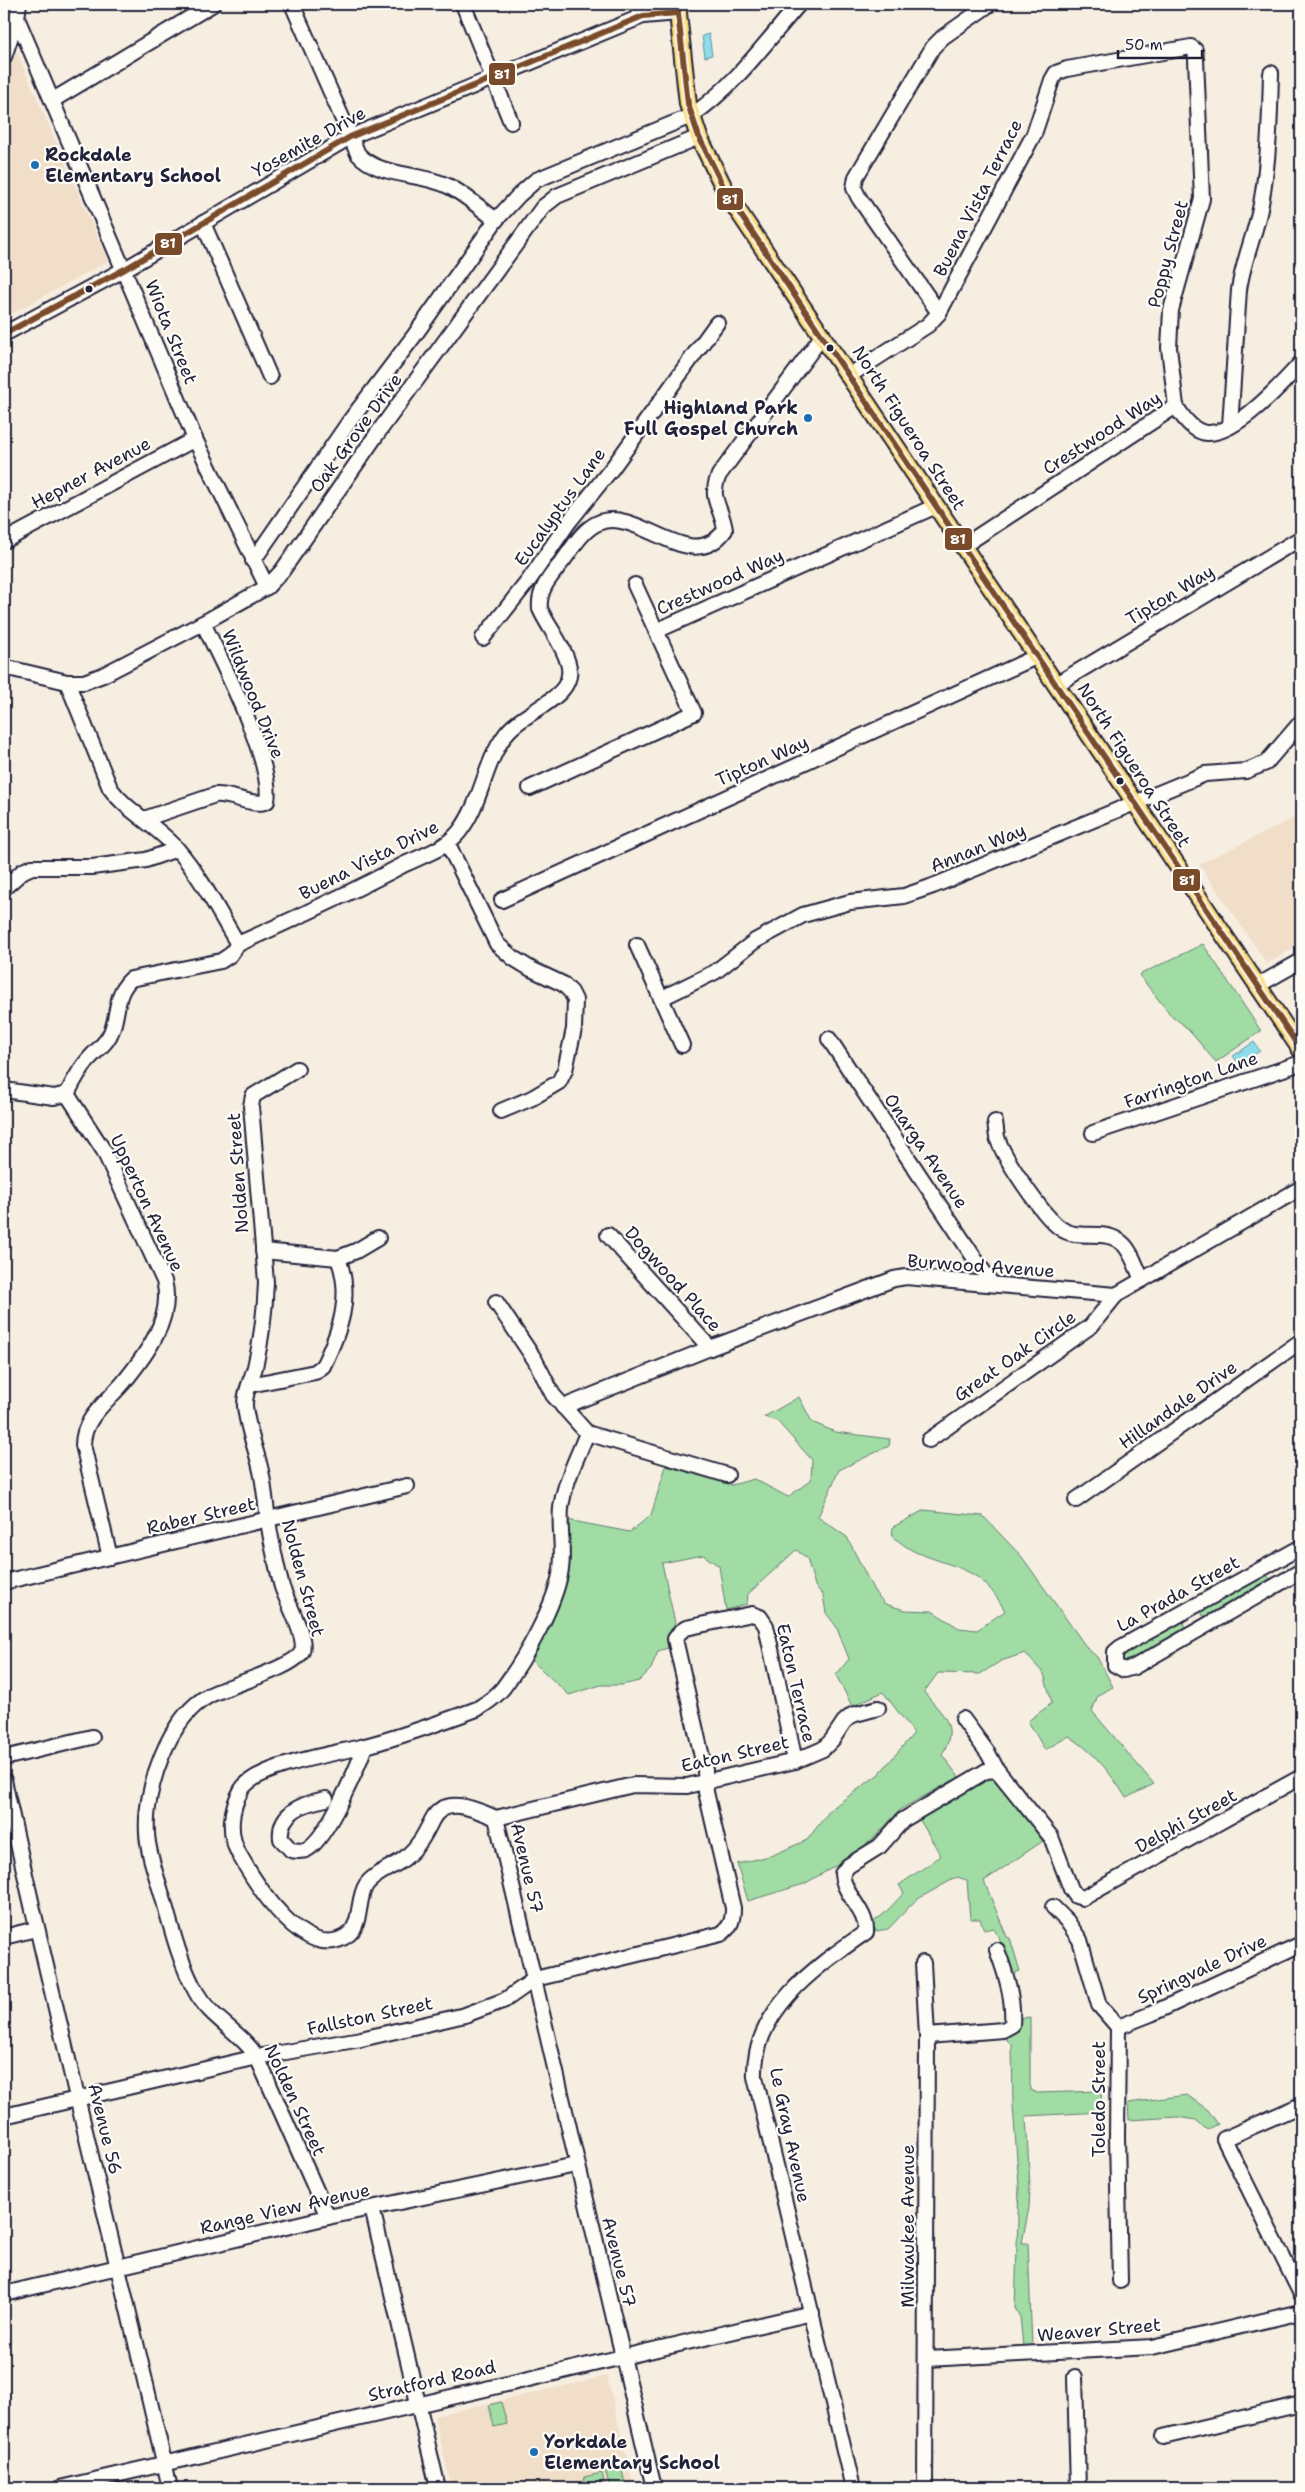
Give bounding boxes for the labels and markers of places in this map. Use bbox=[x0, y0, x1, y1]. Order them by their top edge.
place label: Rockdale Elementary School bbox=[45, 143, 221, 188]
marker: Rockdale Elementary School bbox=[29, 159, 41, 171]
unlabelled marker bbox=[84, 284, 94, 294]
unlabelled marker bbox=[825, 343, 835, 353]
place label: Highland Park Full Gospel Church bbox=[624, 396, 798, 441]
marker: Highland Park Full Gospel Church bbox=[802, 412, 814, 424]
unlabelled marker bbox=[1115, 776, 1125, 786]
place label: Yorkdale Elementary School bbox=[544, 2430, 720, 2475]
marker: Yorkdale Elementary School bbox=[528, 2446, 540, 2458]

